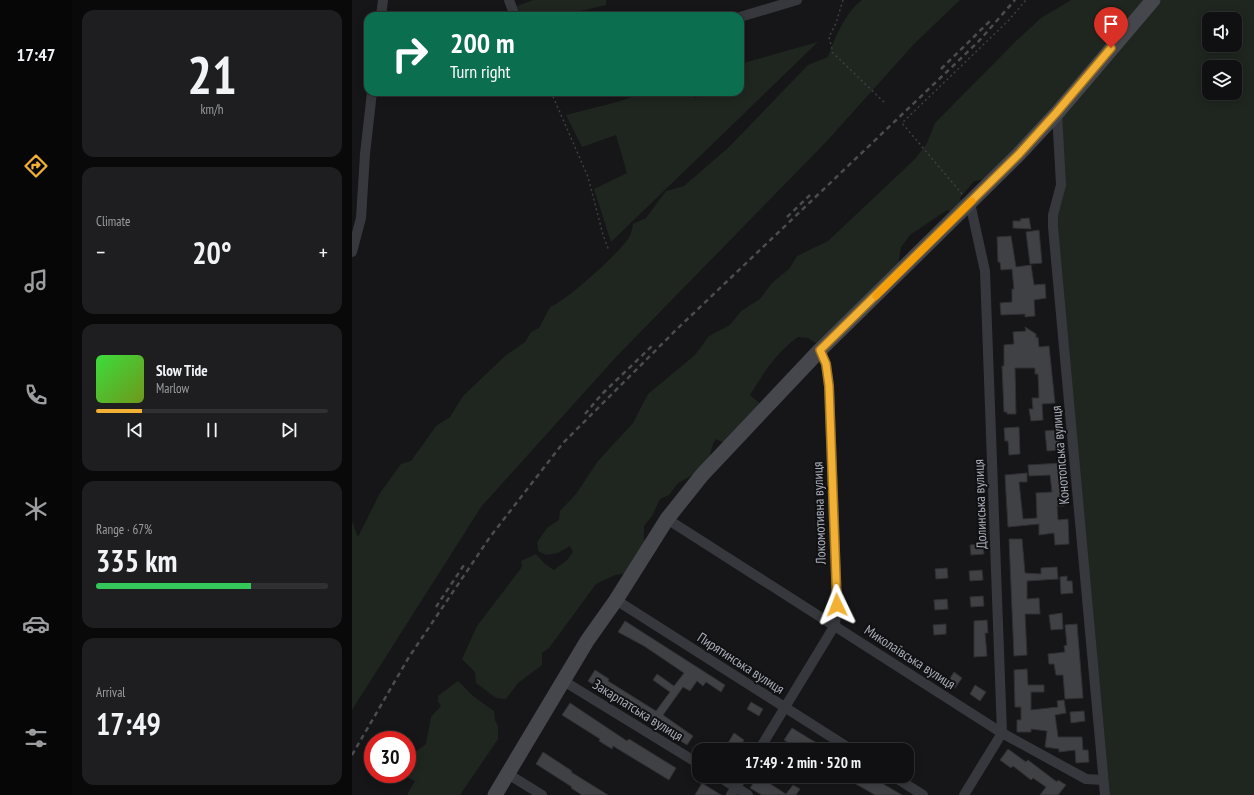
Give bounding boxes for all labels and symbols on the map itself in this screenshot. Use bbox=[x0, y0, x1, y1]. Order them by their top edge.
pin bbox=[1094, 7.0, 1128, 48]
street label: Конотопська вулиця bbox=[1047, 405, 1073, 505]
street label: Долинська вулиця bbox=[969, 459, 991, 549]
street label: Локомотивна вулиця bbox=[808, 461, 830, 566]
position arrow bbox=[816, 584, 858, 626]
street label: Миколаївська вулиця bbox=[861, 621, 959, 693]
street label: Пирятинська вулиця bbox=[694, 628, 788, 698]
street label: Закарпатська вулиця bbox=[589, 675, 687, 745]
speed limit sign: 30 bbox=[364, 731, 416, 783]

